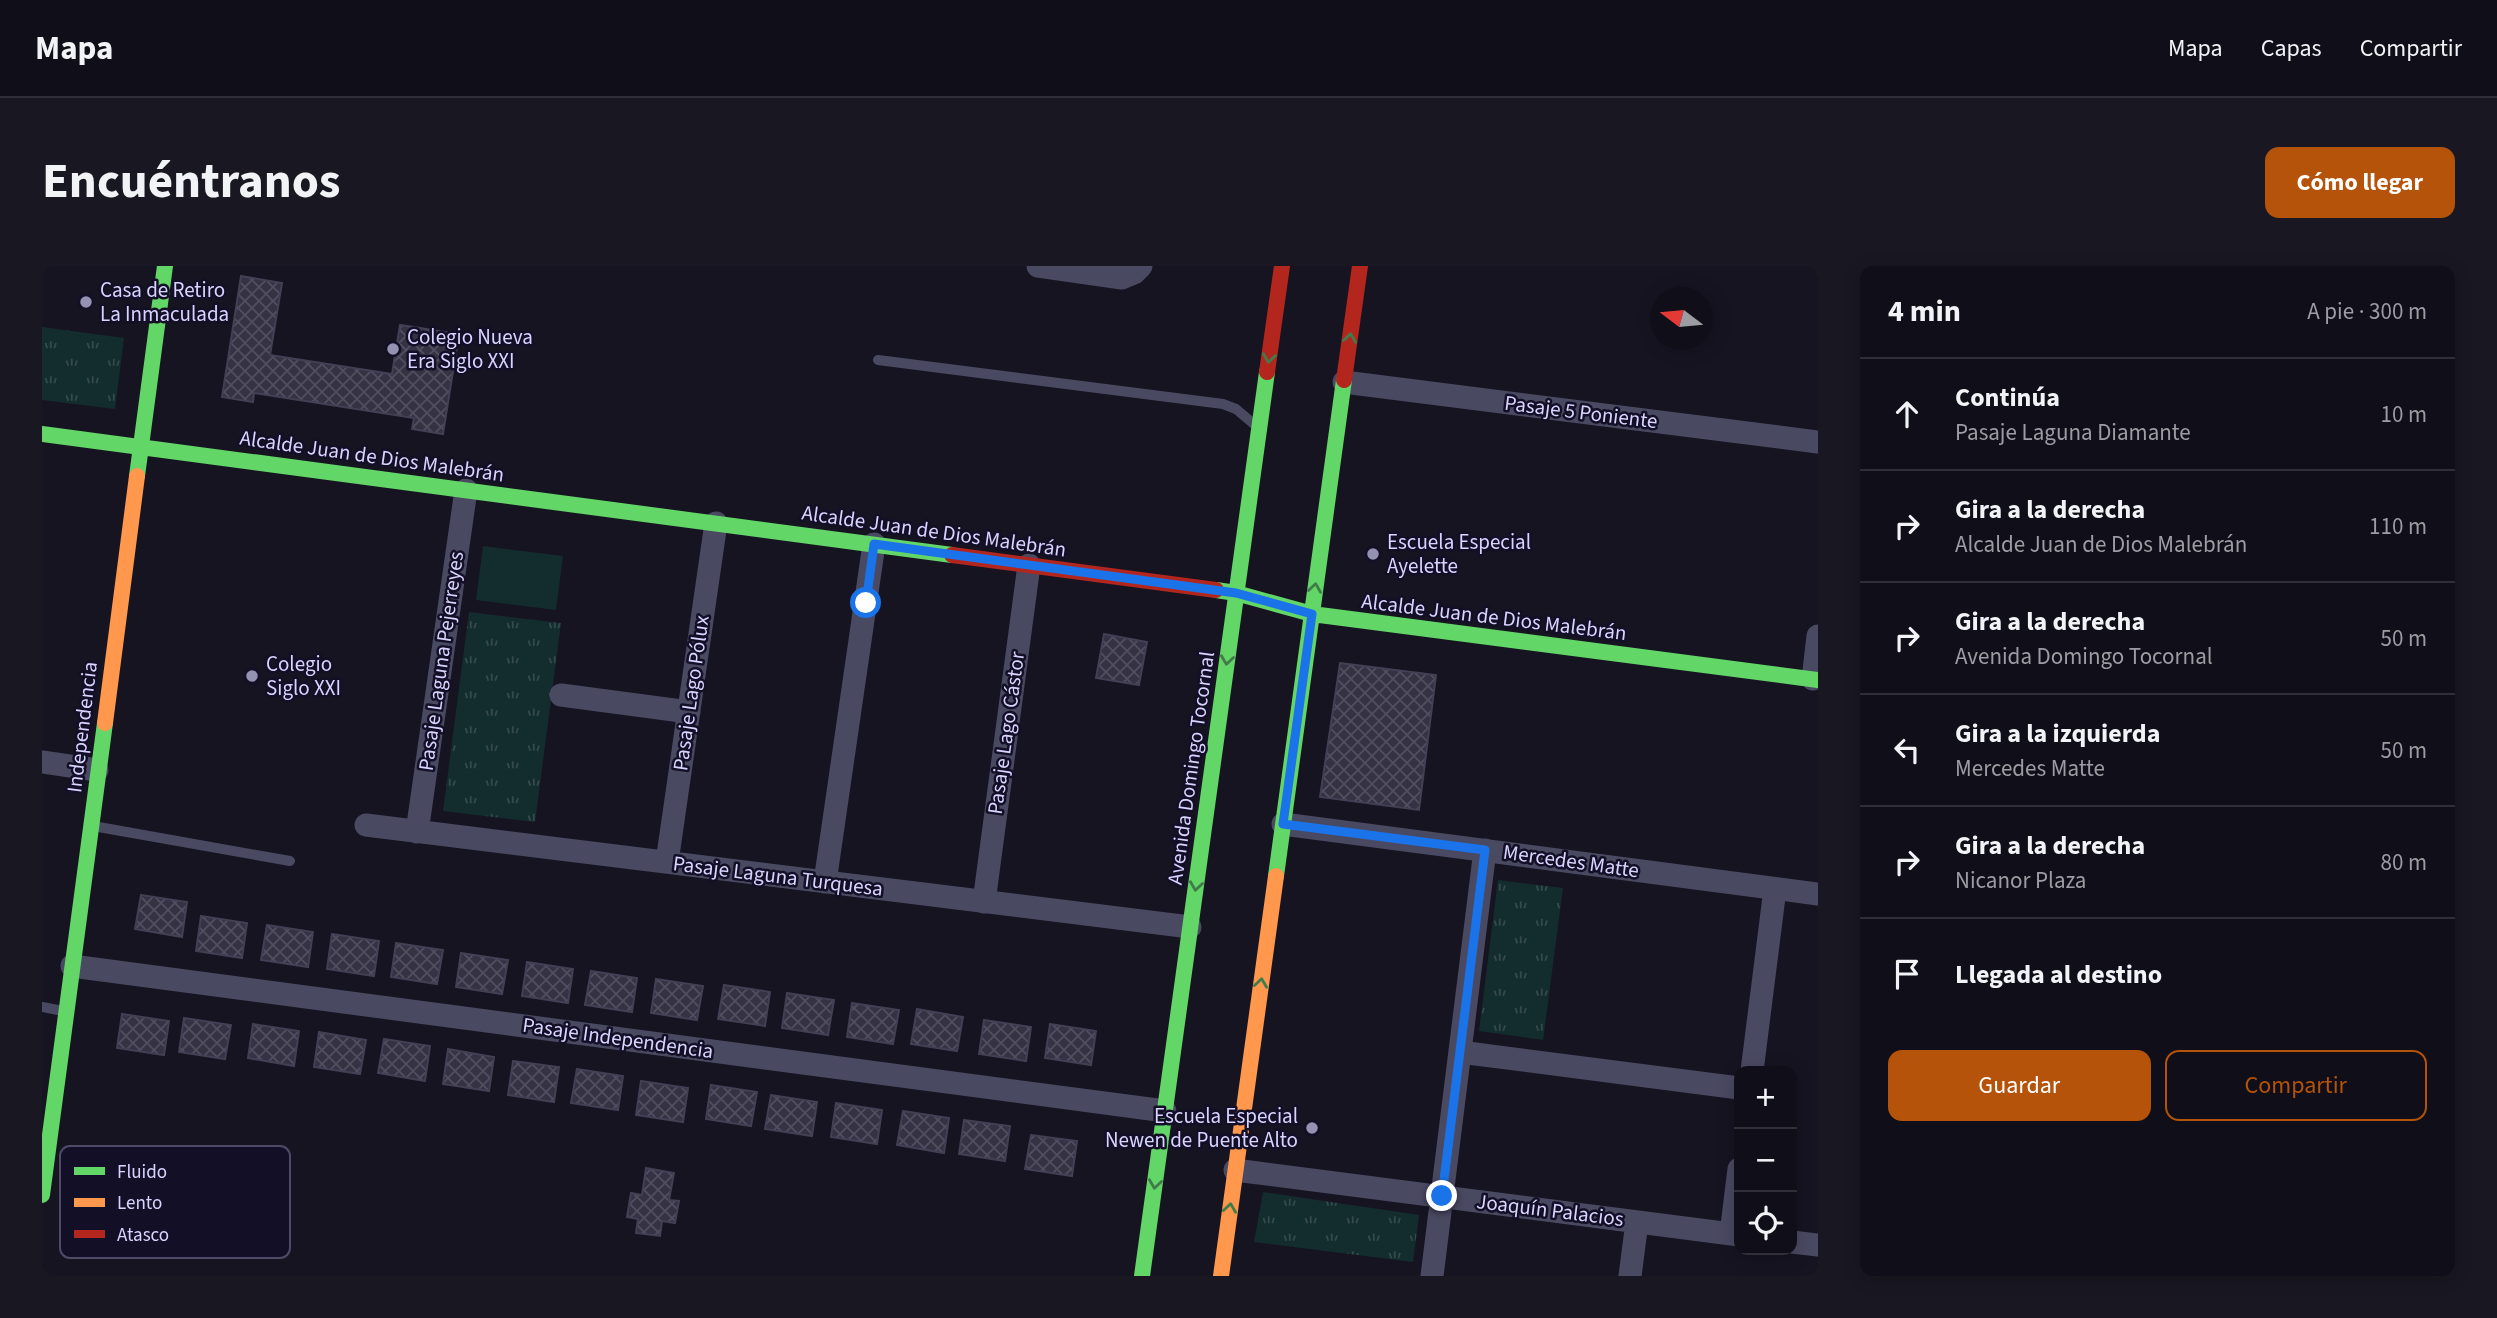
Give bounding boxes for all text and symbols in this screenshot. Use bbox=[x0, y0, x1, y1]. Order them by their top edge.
text: Mapa bbox=[35, 25, 113, 72]
text: Mapa bbox=[2168, 31, 2223, 66]
text: Capas bbox=[2261, 31, 2322, 66]
text: Compartir bbox=[2360, 31, 2462, 66]
text: Encuéntranos bbox=[42, 147, 340, 217]
button: Cómo llegar bbox=[2265, 147, 2455, 218]
place label: Casa de Retiro La Inmaculada bbox=[100, 275, 229, 329]
north arrow bbox=[1650, 287, 1713, 350]
text: 4 min bbox=[1888, 290, 1961, 333]
marker: Casa de Retiro La Inmaculada bbox=[78, 294, 94, 310]
text: A pie · 300 m bbox=[2307, 295, 2427, 328]
place label: Colegio Nueva Era Siglo XXI bbox=[407, 322, 533, 376]
one-way arrow bbox=[1342, 332, 1357, 344]
marker: Colegio Nueva Era Siglo XXI bbox=[385, 341, 401, 357]
one-way arrow bbox=[1262, 352, 1277, 364]
text: Continúa bbox=[1955, 379, 2060, 416]
street label: Pasaje 5 Poniente bbox=[1503, 388, 1659, 436]
icon: ahead bbox=[1888, 395, 1926, 433]
text: 10 m bbox=[2380, 398, 2427, 431]
text: Pasaje Laguna Diamante bbox=[1955, 416, 2191, 449]
street label: Alcalde Juan de Dios Malebrán bbox=[238, 423, 506, 489]
text: Gira a la derecha bbox=[1955, 491, 2145, 528]
street label: Alcalde Juan de Dios Malebrán bbox=[800, 498, 1068, 564]
icon: right bbox=[1888, 507, 1926, 545]
text: 110 m bbox=[2369, 510, 2427, 543]
place label: Escuela Especial Ayelette bbox=[1387, 527, 1531, 581]
text: Alcalde Juan de Dios Malebrán bbox=[1955, 528, 2247, 561]
marker: Escuela Especial Ayelette bbox=[1365, 546, 1381, 562]
street label: Pasaje Laguna Pejerreyes bbox=[411, 549, 471, 773]
one-way arrow bbox=[1308, 582, 1323, 594]
street label: Alcalde Juan de Dios Malebrán bbox=[1360, 586, 1628, 648]
route start bbox=[850, 587, 881, 618]
text: Gira a la derecha bbox=[1955, 603, 2145, 640]
street label: Pasaje Lago Pólux bbox=[665, 613, 717, 772]
icon: right bbox=[1888, 619, 1926, 657]
text: 50 m bbox=[2380, 622, 2427, 655]
text: Avenida Domingo Tocornal bbox=[1955, 640, 2213, 673]
place label: Colegio Siglo XXI bbox=[266, 649, 341, 703]
street label: Pasaje Lago Cástor bbox=[980, 649, 1032, 816]
street label: Avenida Domingo Tocornal bbox=[1160, 649, 1222, 887]
one-way arrow bbox=[1220, 654, 1235, 666]
street label: Independencia bbox=[59, 660, 105, 794]
marker: Colegio Siglo XXI bbox=[244, 668, 260, 684]
text: Gira a la izquierda bbox=[1955, 715, 2160, 752]
icon: left bbox=[1888, 731, 1926, 769]
text: 50 m bbox=[2380, 734, 2427, 767]
text: Mercedes Matte bbox=[1955, 752, 2105, 785]
text: Gira a la derecha bbox=[1955, 827, 2145, 864]
street label: Mercedes Matte bbox=[1501, 837, 1641, 885]
icon: right bbox=[1888, 843, 1926, 881]
text: 80 m bbox=[2380, 846, 2427, 879]
street label: Pasaje Laguna Turquesa bbox=[671, 848, 885, 904]
text: Nicanor Plaza bbox=[1955, 864, 2086, 897]
one-way arrow bbox=[1189, 880, 1204, 891]
icon: arrive bbox=[1888, 955, 1926, 993]
text: Llegada al destino bbox=[1955, 956, 2162, 993]
one-way arrow bbox=[1253, 977, 1268, 989]
street label: Pasaje Independencia bbox=[521, 1010, 715, 1066]
button: Guardar bbox=[1888, 1050, 2151, 1121]
button: Compartir bbox=[2165, 1050, 2427, 1121]
map controls bbox=[1734, 1066, 1797, 1255]
button: + bbox=[1734, 1066, 1797, 1129]
place label: Escuela Especial Newen de Puente Alto bbox=[1105, 1101, 1298, 1155]
marker: Escuela Especial Newen de Puente Alto bbox=[1304, 1120, 1320, 1136]
button: − bbox=[1734, 1129, 1797, 1192]
legend bbox=[60, 1146, 290, 1258]
text: Fluido bbox=[117, 1159, 167, 1186]
one-way arrow bbox=[1148, 1178, 1163, 1190]
route end bbox=[1426, 1180, 1457, 1211]
street label: Joaquín Palacios bbox=[1475, 1186, 1626, 1234]
text: Lento bbox=[117, 1190, 162, 1217]
button: locate bbox=[1734, 1192, 1797, 1255]
one-way arrow bbox=[1222, 1203, 1237, 1214]
text: Atasco bbox=[117, 1222, 169, 1249]

